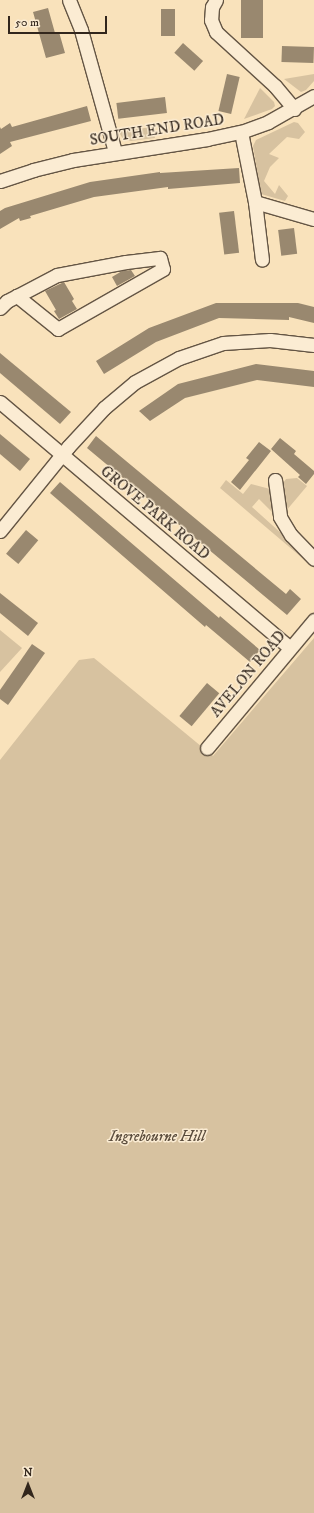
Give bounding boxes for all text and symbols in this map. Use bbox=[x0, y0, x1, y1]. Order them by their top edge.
scale bar bbox=[10, 8, 109, 34]
text: 50 m bbox=[15, 15, 39, 30]
street label: SOUTH END ROAD bbox=[89, 111, 225, 149]
street label: GROVE PARK ROAD bbox=[97, 462, 213, 564]
street label: AVELON ROAD bbox=[207, 627, 289, 721]
park label: Ingrebourne Hill bbox=[109, 1128, 205, 1146]
north arrow bbox=[8, 1465, 48, 1505]
text: N bbox=[23, 1466, 33, 1480]

